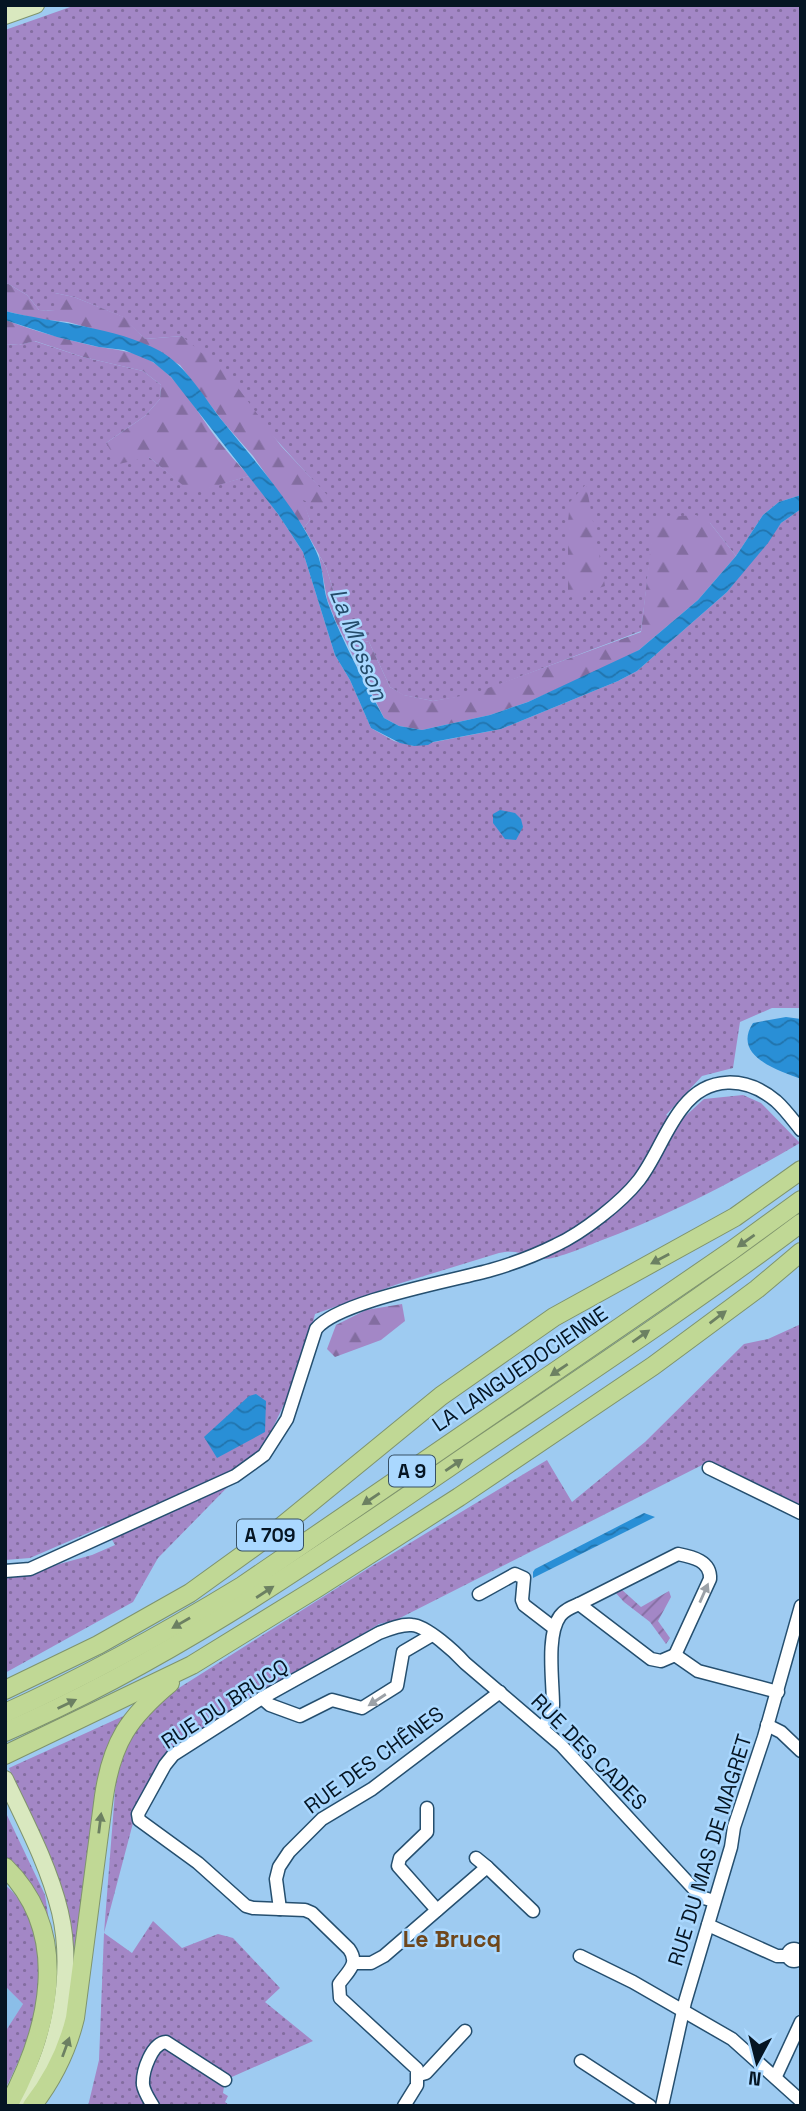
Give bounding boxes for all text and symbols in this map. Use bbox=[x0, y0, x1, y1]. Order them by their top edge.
water label: La Mosson bbox=[323, 584, 395, 705]
one-way arrow bbox=[737, 1234, 755, 1248]
one-way arrow bbox=[651, 1253, 670, 1265]
street label: LA LANGUEDOCIENNE bbox=[427, 1300, 613, 1437]
one-way arrow bbox=[709, 1310, 727, 1325]
one-way arrow bbox=[632, 1329, 650, 1343]
one-way arrow bbox=[550, 1363, 568, 1377]
road number: A 9 bbox=[389, 1456, 435, 1486]
one-way arrow bbox=[444, 1458, 463, 1471]
one-way arrow bbox=[362, 1492, 381, 1505]
road number: A 709 bbox=[237, 1520, 303, 1550]
one-way arrow bbox=[698, 1583, 710, 1603]
one-way arrow bbox=[256, 1586, 275, 1599]
one-way arrow bbox=[171, 1617, 190, 1629]
street label: RUE DU BRUCQ bbox=[156, 1652, 293, 1755]
street label: RUE DES CADES bbox=[525, 1688, 653, 1816]
one-way arrow bbox=[367, 1693, 386, 1706]
one-way arrow bbox=[57, 1698, 77, 1710]
street label: RUE DES CHÊNES bbox=[299, 1700, 449, 1819]
street label: RUE DU MAS DE MAGRET bbox=[661, 1731, 758, 1969]
one-way arrow bbox=[95, 1811, 106, 1833]
district label: Le Brucq bbox=[403, 1924, 501, 1954]
north arrow bbox=[722, 2027, 792, 2097]
one-way arrow bbox=[61, 2037, 72, 2058]
text: N bbox=[747, 2065, 763, 2092]

